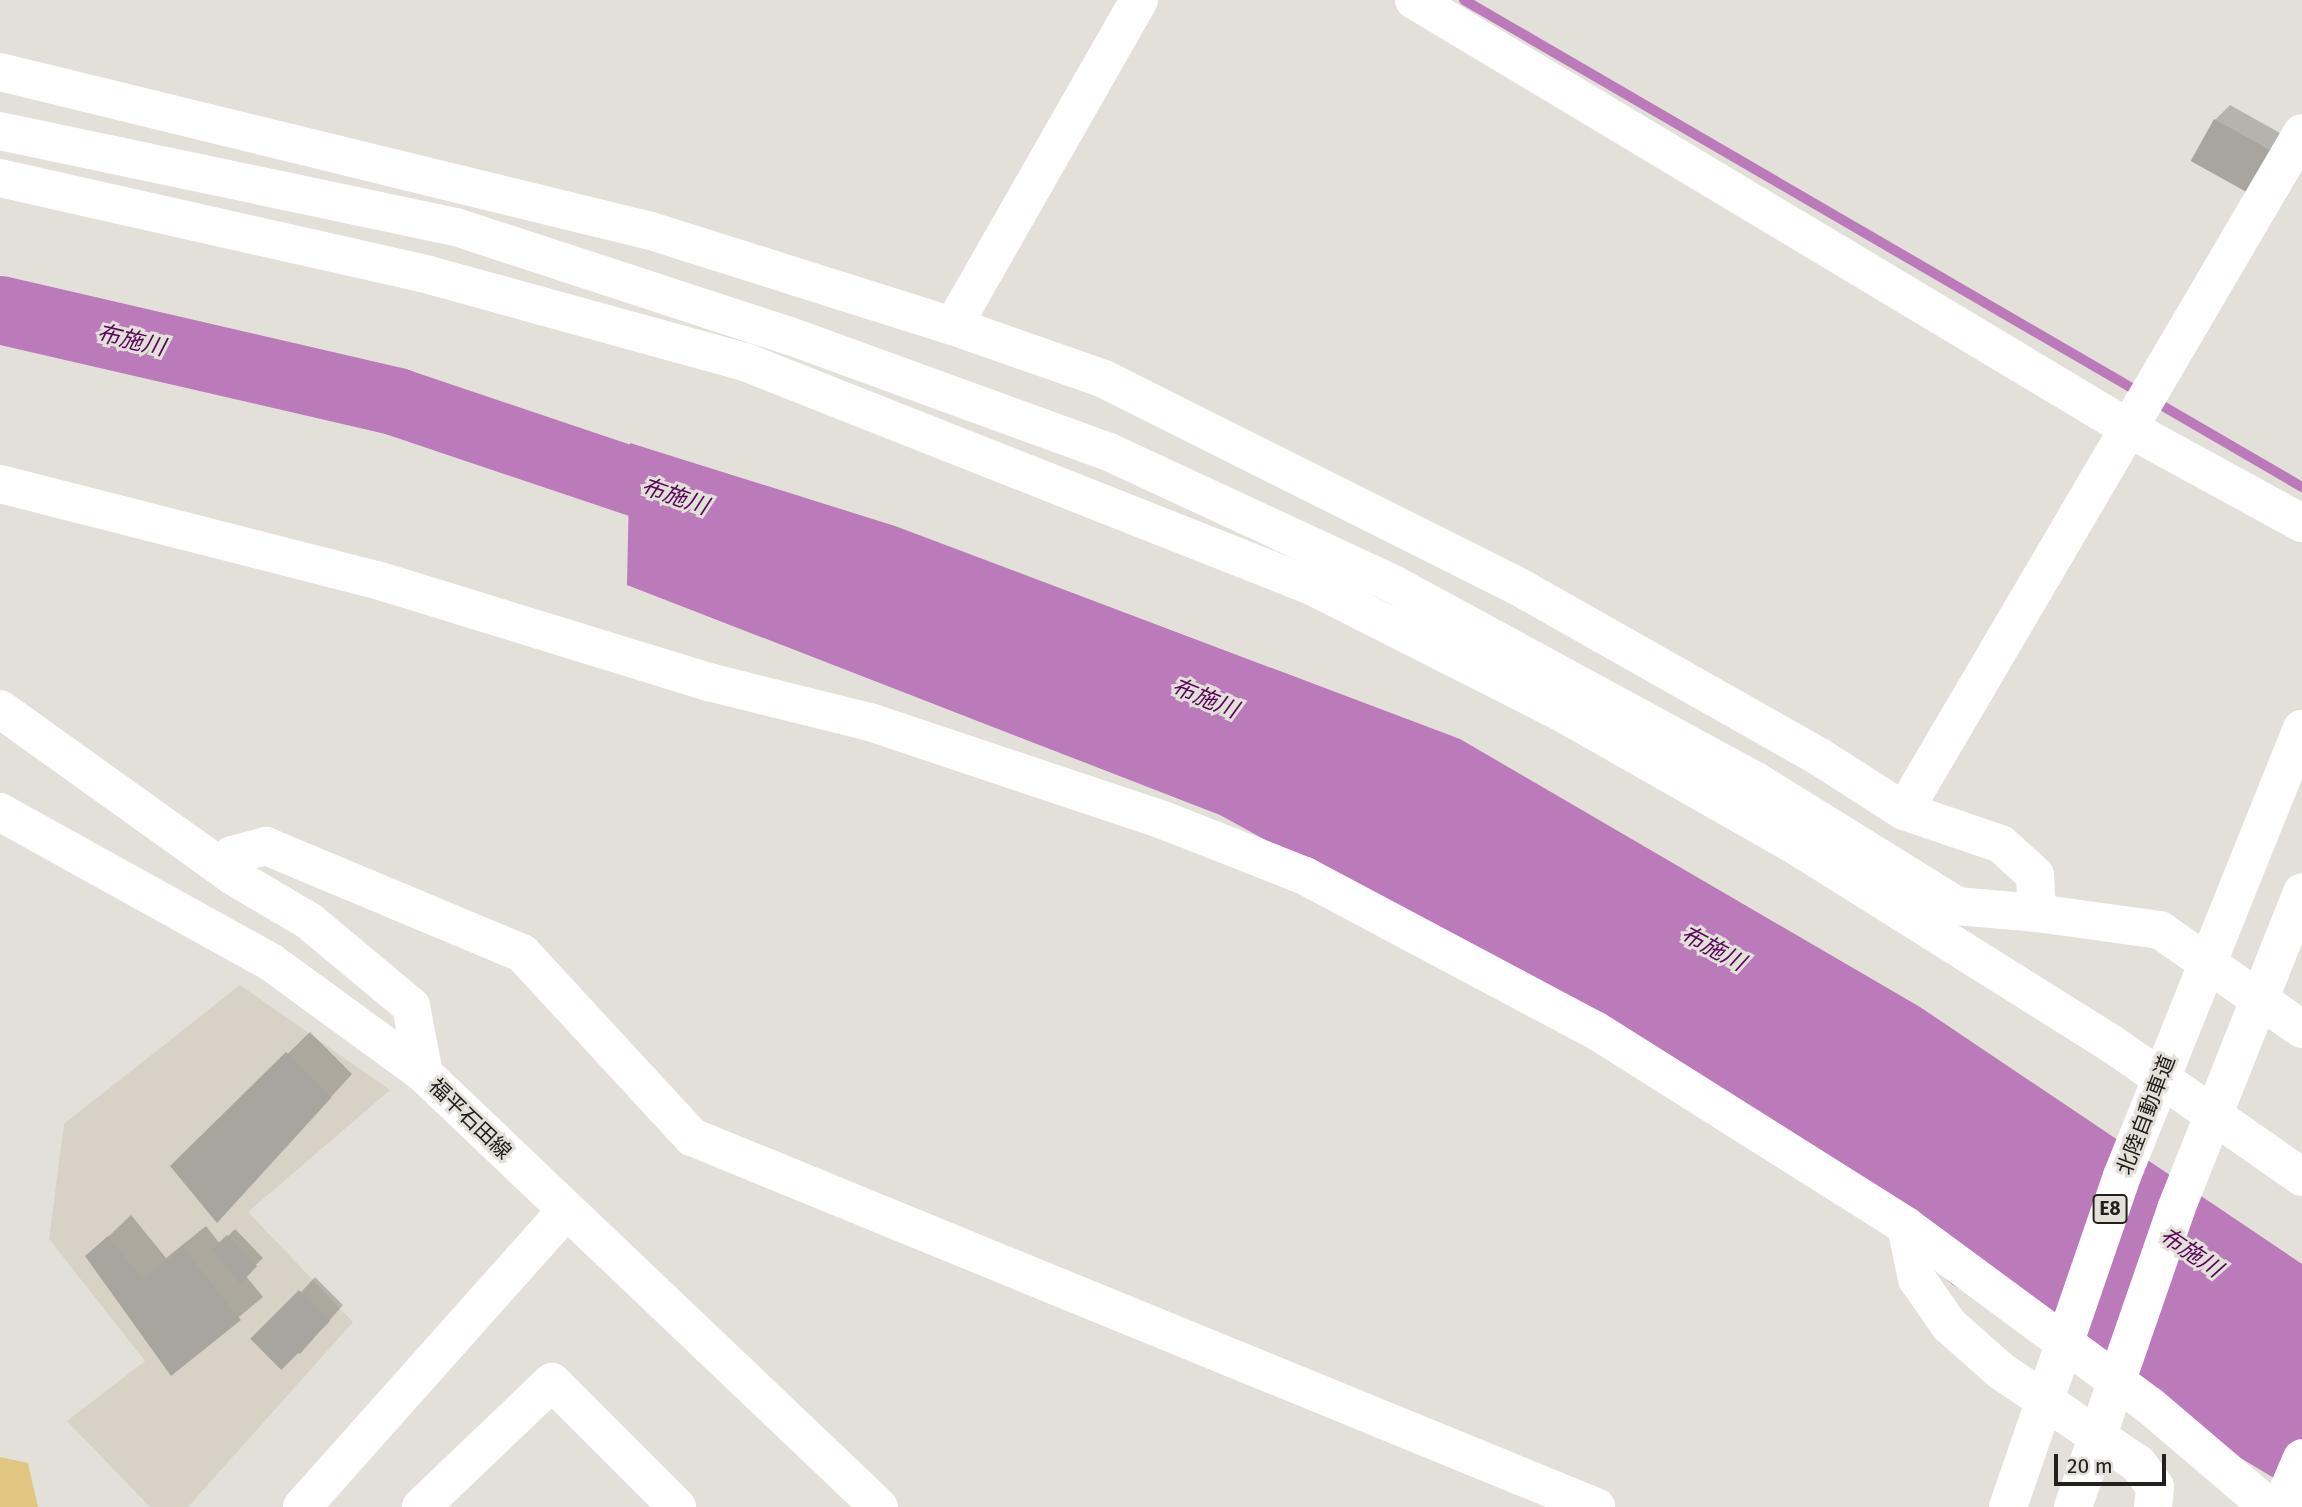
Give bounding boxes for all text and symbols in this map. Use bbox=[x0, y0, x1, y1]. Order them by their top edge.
water label: 布施川 bbox=[94, 319, 168, 361]
water label: 布施川 bbox=[638, 472, 712, 520]
water label: 布施川 bbox=[1168, 672, 1242, 724]
water label: 布施川 bbox=[1676, 920, 1750, 976]
street label: 北陸自動車道 bbox=[2112, 1052, 2180, 1178]
street label: 福平石田線 bbox=[423, 1073, 517, 1165]
road number: E8 bbox=[2092, 1194, 2128, 1224]
water label: 布施川 bbox=[2155, 1221, 2227, 1283]
scale bar bbox=[2057, 1440, 2169, 1484]
text: 20 m bbox=[2067, 1453, 2113, 1479]

